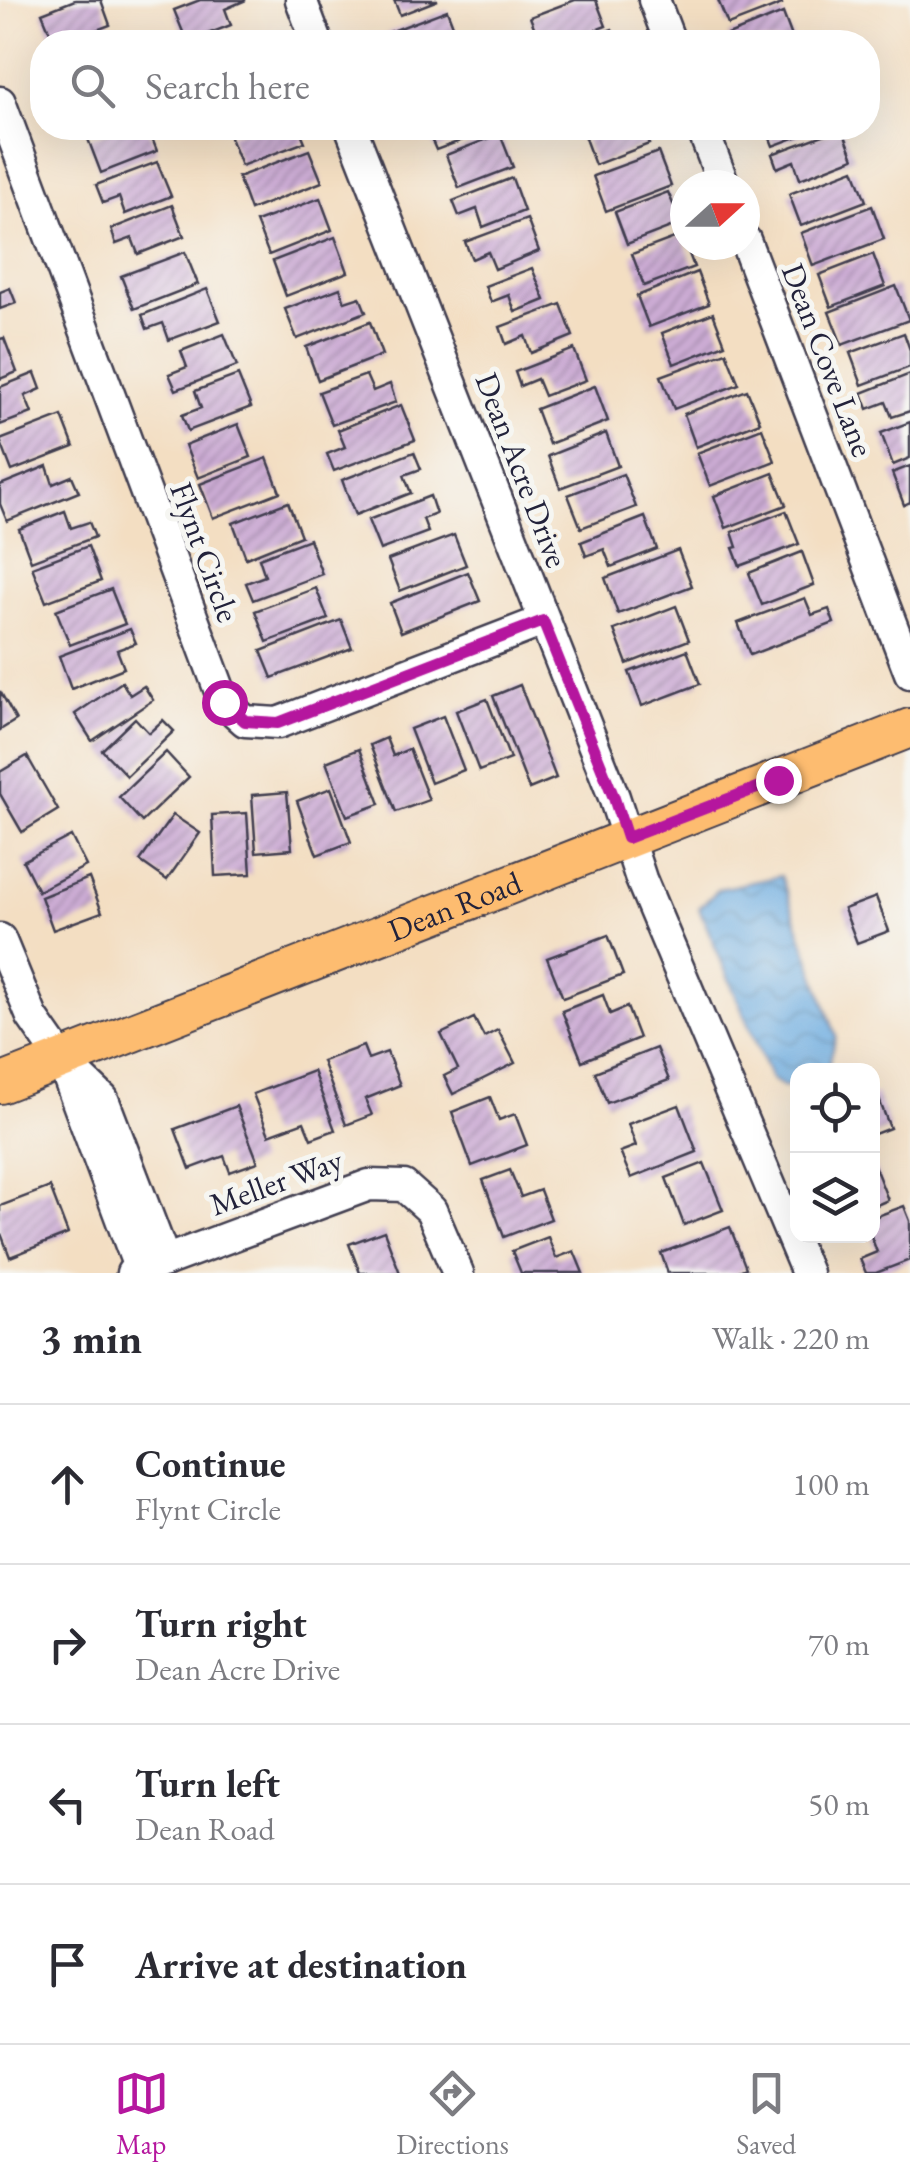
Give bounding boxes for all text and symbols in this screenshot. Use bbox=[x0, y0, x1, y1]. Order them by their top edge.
search box bbox=[30, 30, 880, 140]
icon: search bbox=[65, 58, 120, 113]
text: Search here bbox=[145, 61, 310, 110]
north arrow bbox=[670, 170, 760, 260]
street label: Dean Cove Lane bbox=[772, 257, 884, 463]
street label: Dean Acre Drive bbox=[466, 367, 578, 573]
street label: Flynt Circle bbox=[160, 476, 250, 628]
route start bbox=[202, 680, 248, 726]
route end bbox=[756, 758, 802, 804]
street label: Dean Road bbox=[382, 861, 528, 951]
map controls bbox=[790, 1063, 880, 1243]
button: locate bbox=[790, 1063, 880, 1153]
street label: Meller Way bbox=[204, 1138, 349, 1225]
button: layers bbox=[790, 1153, 880, 1243]
text: 3 min bbox=[40, 1311, 142, 1366]
text: Walk · 220 m bbox=[712, 1317, 870, 1359]
text: Continue bbox=[135, 1439, 286, 1488]
icon: ahead bbox=[40, 1457, 95, 1512]
text: 100 m bbox=[793, 1463, 870, 1505]
text: Flynt Circle bbox=[135, 1488, 281, 1530]
text: Turn right bbox=[135, 1599, 307, 1648]
icon: right bbox=[40, 1617, 95, 1672]
text: 70 m bbox=[808, 1623, 870, 1665]
text: Dean Acre Drive bbox=[135, 1648, 340, 1690]
text: Turn left bbox=[135, 1759, 280, 1808]
icon: left bbox=[40, 1777, 95, 1832]
text: 50 m bbox=[808, 1783, 870, 1825]
text: Dean Road bbox=[135, 1808, 275, 1850]
icon: arrive bbox=[40, 1937, 95, 1992]
text: Arrive at destination bbox=[135, 1940, 467, 1989]
tab: Map bbox=[114, 2066, 169, 2162]
tab: Directions bbox=[396, 2066, 509, 2162]
tab: Saved bbox=[736, 2066, 796, 2162]

